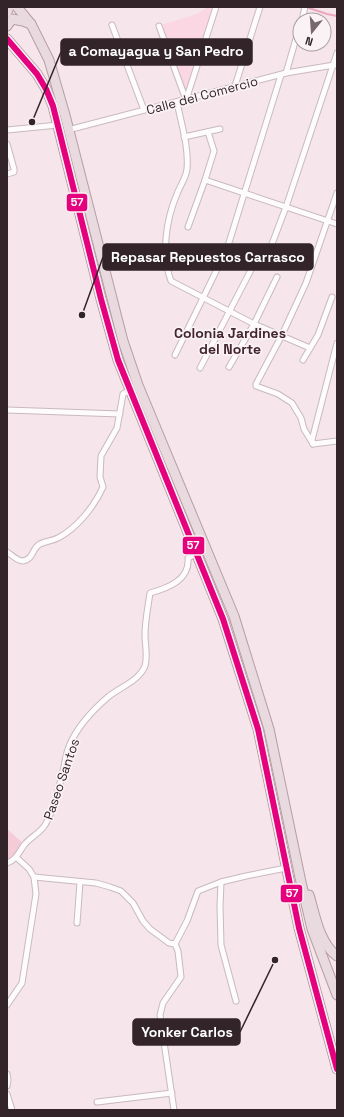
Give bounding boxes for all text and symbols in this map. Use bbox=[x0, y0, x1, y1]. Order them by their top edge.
north arrow bbox=[292, 12, 332, 52]
text: N bbox=[304, 34, 315, 49]
callout: a Comayagua y San Pedro bbox=[61, 39, 252, 65]
text: a Comayagua y San Pedro bbox=[69, 42, 243, 60]
street label: Calle del Comercio bbox=[145, 72, 260, 119]
line badge: 57 bbox=[66, 193, 88, 212]
text: 57 bbox=[71, 195, 83, 209]
callout: Repasar Repuestos Carrasco bbox=[103, 244, 313, 270]
text: Repasar Repuestos Carrasco bbox=[111, 248, 305, 266]
district label: Colonia Jardines del Norte bbox=[174, 324, 286, 358]
line badge: 57 bbox=[182, 536, 205, 555]
text: 57 bbox=[187, 538, 199, 552]
street label: Paseo Santos bbox=[40, 736, 83, 822]
line badge: 57 bbox=[280, 884, 303, 903]
text: 57 bbox=[286, 886, 298, 900]
callout: Yonker Carlos bbox=[133, 1019, 240, 1045]
text: Yonker Carlos bbox=[141, 1023, 233, 1041]

